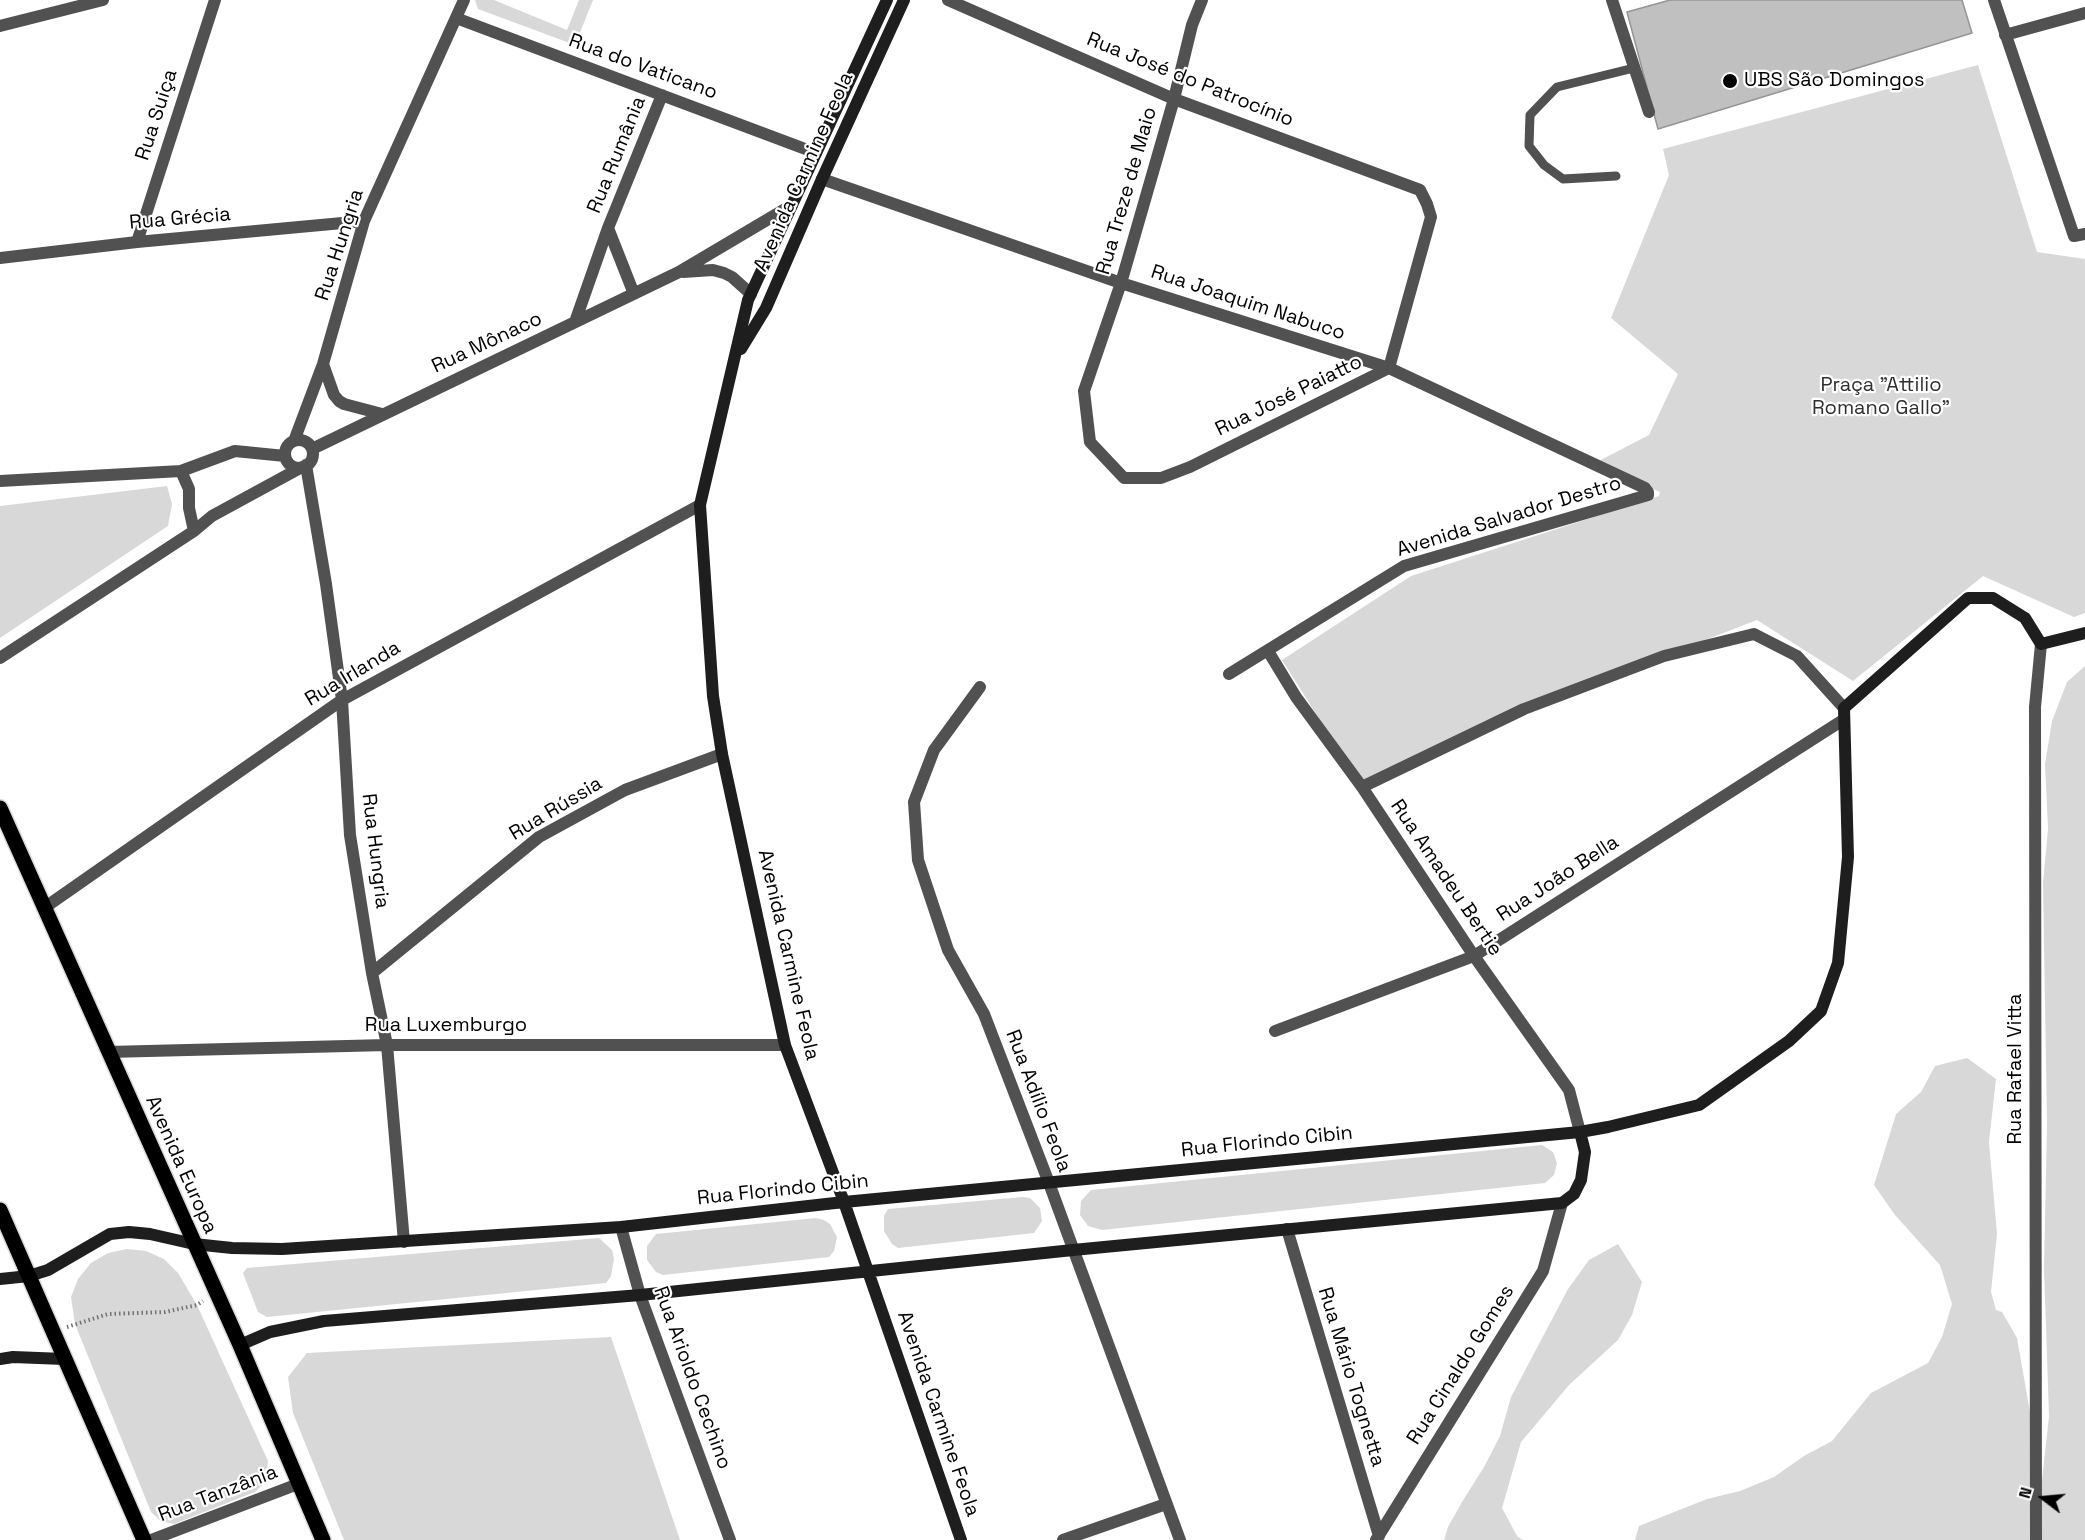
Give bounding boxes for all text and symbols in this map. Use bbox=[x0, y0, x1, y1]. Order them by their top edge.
street label: Rua José do Patrocínio bbox=[1083, 28, 1297, 132]
street label: Rua do Vaticano bbox=[565, 29, 721, 105]
street label: Rua Suiça bbox=[131, 66, 183, 164]
street label: Avenida Carmine Feola bbox=[749, 69, 859, 275]
place label: UBS São Domingos bbox=[1744, 69, 1925, 93]
marker: UBS São Domingos bbox=[1721, 72, 1739, 90]
street label: Rua Rumânia bbox=[583, 93, 651, 217]
street label: Rua Treze de Maio bbox=[1092, 104, 1162, 278]
street label: Rua Hungria bbox=[311, 186, 369, 304]
street label: Rua Grécia bbox=[128, 203, 232, 235]
street label: Rua Joaquim Nabuco bbox=[1148, 260, 1348, 346]
street label: Rua Mônaco bbox=[428, 307, 546, 379]
street label: Rua José Paiatto bbox=[1212, 350, 1366, 442]
park label: Praça "Attilio Romano Gallo" bbox=[1812, 374, 1950, 421]
street label: Avenida Salvador Destro bbox=[1394, 471, 1624, 563]
street label: Rua Irlanda bbox=[301, 636, 405, 712]
street label: Rua Rússia bbox=[505, 772, 607, 846]
street label: Rua Hungria bbox=[356, 792, 394, 910]
street label: Rua Amadeu Bertie bbox=[1385, 795, 1507, 961]
street label: Rua João Bella bbox=[1493, 831, 1623, 927]
street label: Avenida Carmine Feola bbox=[752, 847, 824, 1063]
street label: Rua Rafael Vitta bbox=[2004, 993, 2028, 1145]
street label: Rua Luxemburgo bbox=[365, 1014, 527, 1038]
street label: Rua Adílio Feola bbox=[1000, 1026, 1076, 1176]
street label: Avenida Europa bbox=[140, 1092, 222, 1238]
street label: Rua Florindo Cibin bbox=[1180, 1121, 1354, 1163]
street label: Rua Florindo Cibin bbox=[696, 1169, 870, 1211]
street label: Rua Cinaldo Gomes bbox=[1402, 1281, 1520, 1449]
street label: Rua Arioldo Cechino bbox=[648, 1283, 736, 1473]
street label: Rua Mário Tognetta bbox=[1312, 1284, 1390, 1470]
street label: Avenida Carmine Feola bbox=[892, 1308, 984, 1520]
street label: Rua Tanzânia bbox=[155, 1460, 281, 1528]
north arrow bbox=[2013, 1468, 2073, 1528]
text: N bbox=[2014, 1485, 2037, 1501]

